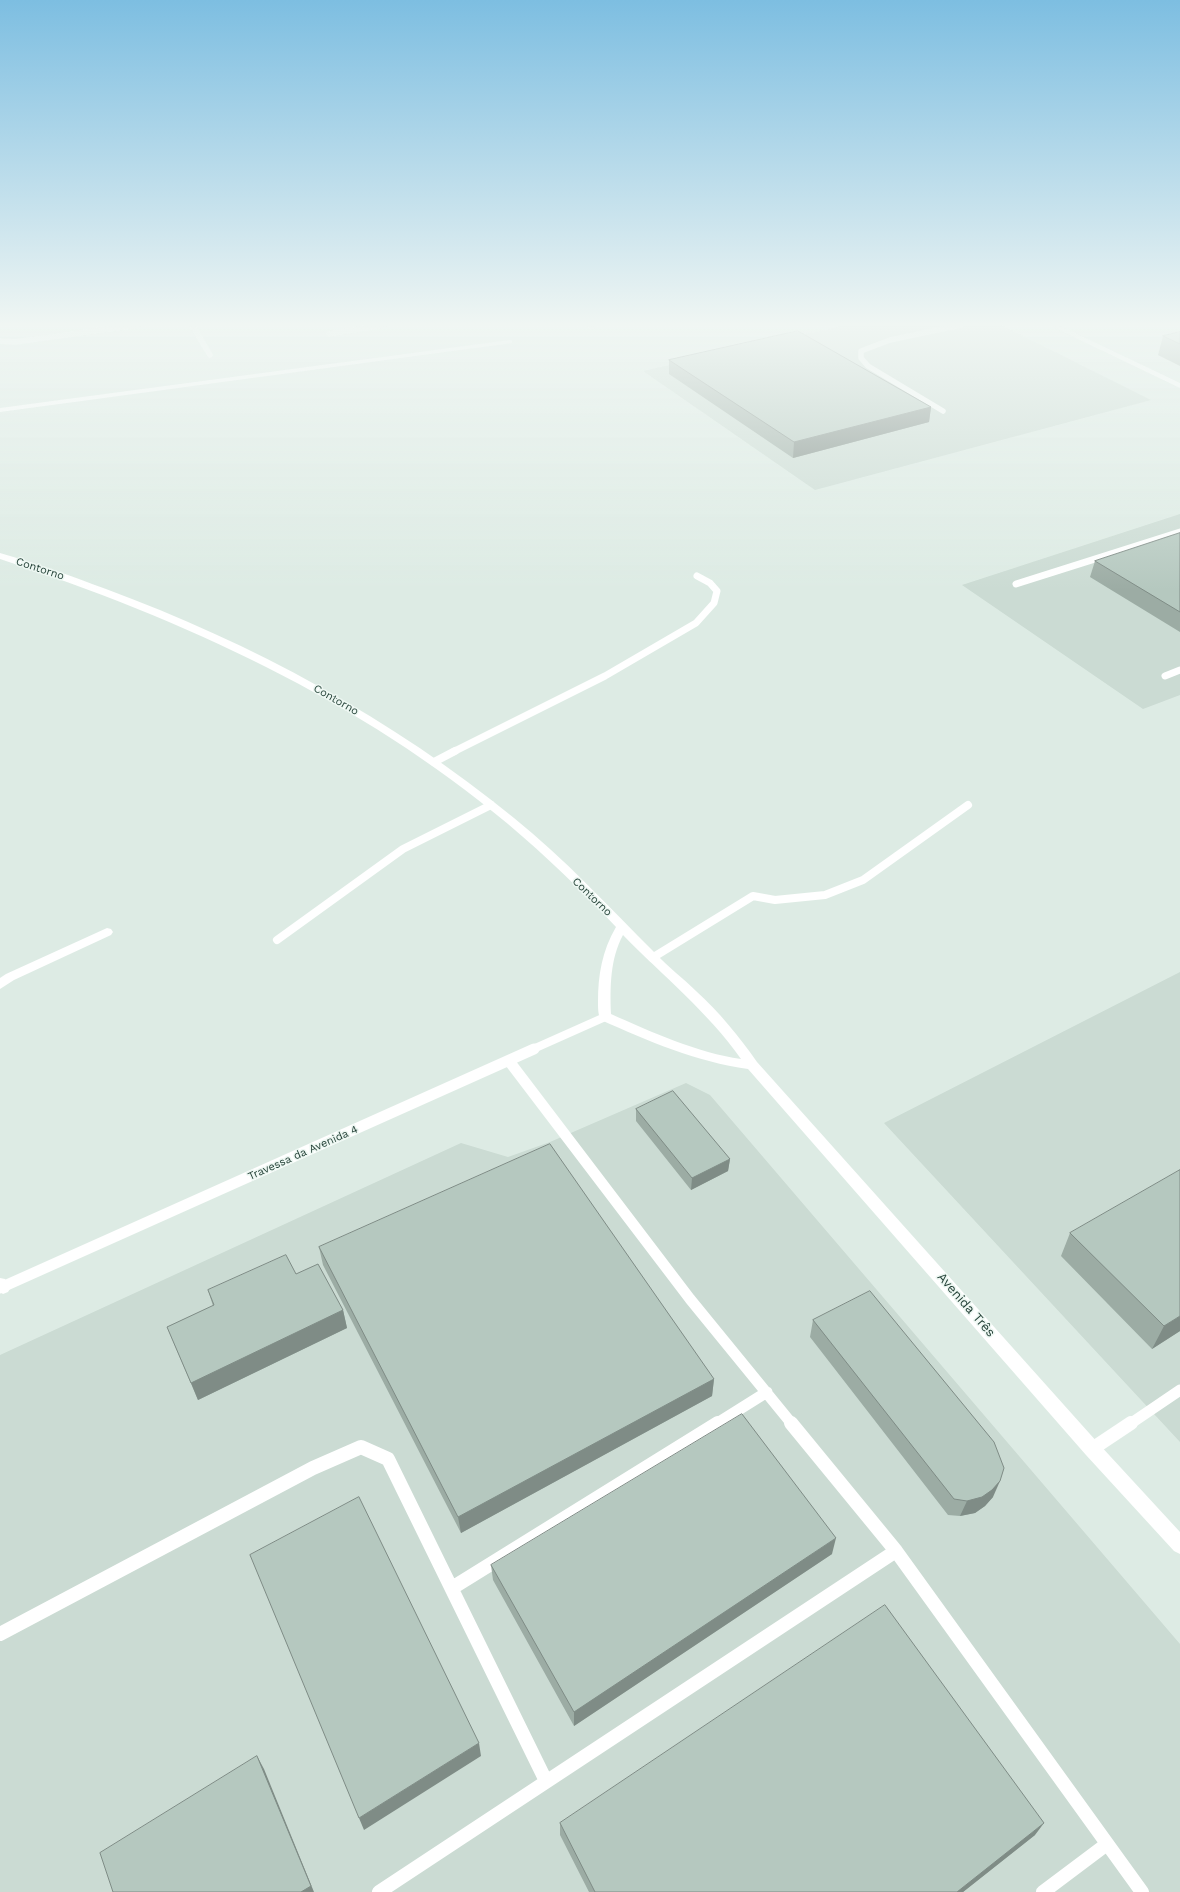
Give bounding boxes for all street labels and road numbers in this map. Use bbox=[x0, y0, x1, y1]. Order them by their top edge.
street label: Contorno bbox=[14, 555, 66, 583]
street label: Contorno bbox=[311, 682, 361, 718]
street label: Contorno bbox=[569, 875, 615, 919]
street label: Travessa da Avenida 4 bbox=[246, 1123, 360, 1183]
street label: Avenida Três bbox=[934, 1270, 998, 1340]

